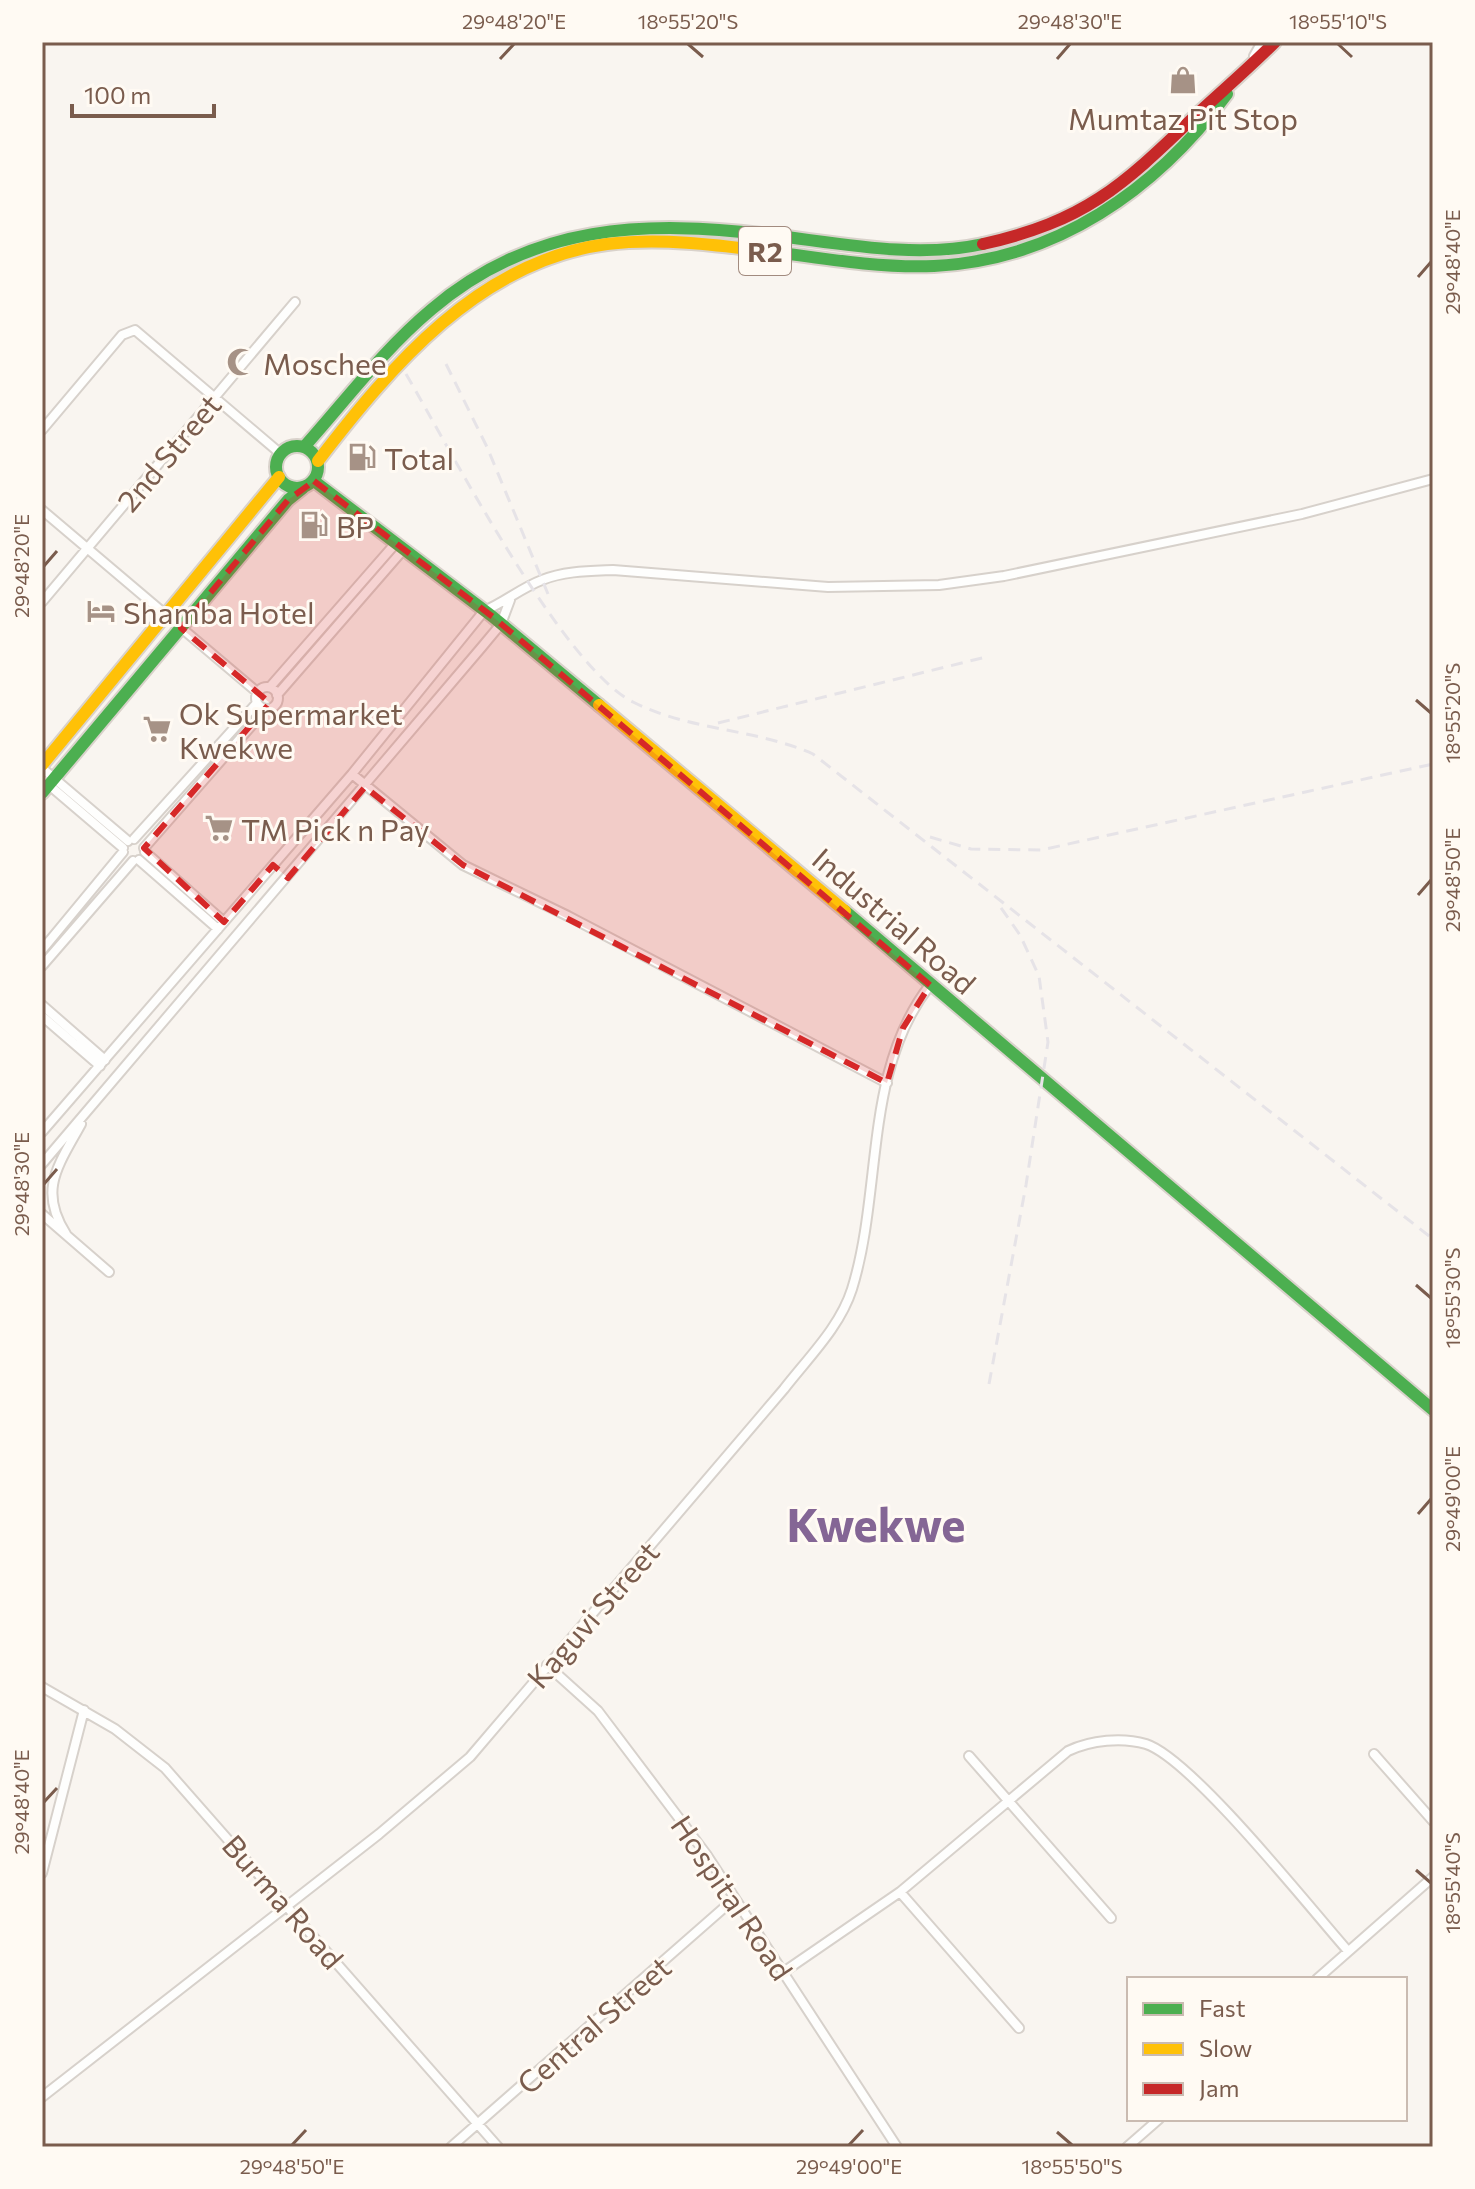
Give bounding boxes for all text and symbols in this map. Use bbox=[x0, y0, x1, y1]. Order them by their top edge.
text: 29°48'20"E bbox=[462, 9, 566, 33]
text: 18°55'20"S bbox=[638, 9, 738, 33]
text: 29°48'30"E bbox=[1018, 9, 1122, 33]
text: 18°55'10"S bbox=[1289, 9, 1387, 33]
shop icon: Mumtaz Pit Stop bbox=[1168, 65, 1198, 95]
scale bar bbox=[72, 68, 214, 118]
text: 100 m bbox=[84, 80, 151, 109]
place label: Mumtaz Pit Stop bbox=[1068, 99, 1298, 136]
text: 29°48'40"E bbox=[1440, 209, 1464, 315]
road number: R2 bbox=[739, 227, 791, 275]
place label: Moschee bbox=[263, 344, 387, 381]
mosque icon: Moschee bbox=[226, 347, 256, 377]
street label: 2nd Street bbox=[108, 386, 228, 518]
place label: Total bbox=[384, 439, 454, 476]
fuel station icon: Total bbox=[347, 442, 377, 472]
place label: BP bbox=[336, 507, 374, 544]
fuel station icon: BP bbox=[299, 510, 329, 540]
text: 29°48'20"E bbox=[9, 514, 33, 618]
place label: Shamba Hotel bbox=[123, 593, 315, 630]
hotel icon: Shamba Hotel bbox=[86, 596, 116, 626]
text: 18°55'20"S bbox=[1440, 663, 1464, 763]
place label: Ok Supermarket Kwekwe bbox=[179, 694, 403, 765]
supermarket icon: Ok Supermarket Kwekwe bbox=[142, 714, 172, 744]
place label: TM Pick n Pay bbox=[241, 810, 430, 847]
supermarket icon: TM Pick n Pay bbox=[204, 813, 234, 843]
text: 29°48'50"E bbox=[1440, 828, 1464, 932]
street label: Industrial Road bbox=[806, 839, 984, 1001]
text: 29°48'30"E bbox=[9, 1132, 33, 1236]
text: 18°55'30"S bbox=[1440, 1248, 1464, 1348]
text: 29°49'00"E bbox=[1440, 1446, 1464, 1552]
district label: Kwekwe bbox=[786, 1495, 966, 1551]
street label: Kaguvi Street bbox=[518, 1533, 666, 1695]
text: 29°48'40"E bbox=[9, 1749, 33, 1855]
street label: Hospital Road bbox=[664, 1808, 802, 1986]
street label: Burma Road bbox=[216, 1826, 352, 1976]
text: 18°55'40"S bbox=[1440, 1832, 1464, 1934]
street label: Central Street bbox=[509, 1947, 677, 2101]
legend bbox=[1127, 1977, 1407, 2121]
text: Fast bbox=[1199, 1993, 1246, 2022]
text: Slow bbox=[1199, 2033, 1252, 2062]
text: Jam bbox=[1199, 2073, 1239, 2102]
text: 29°48'50"E bbox=[240, 2154, 344, 2178]
text: 29°49'00"E bbox=[796, 2154, 902, 2178]
text: 18°55'50"S bbox=[1022, 2154, 1122, 2178]

